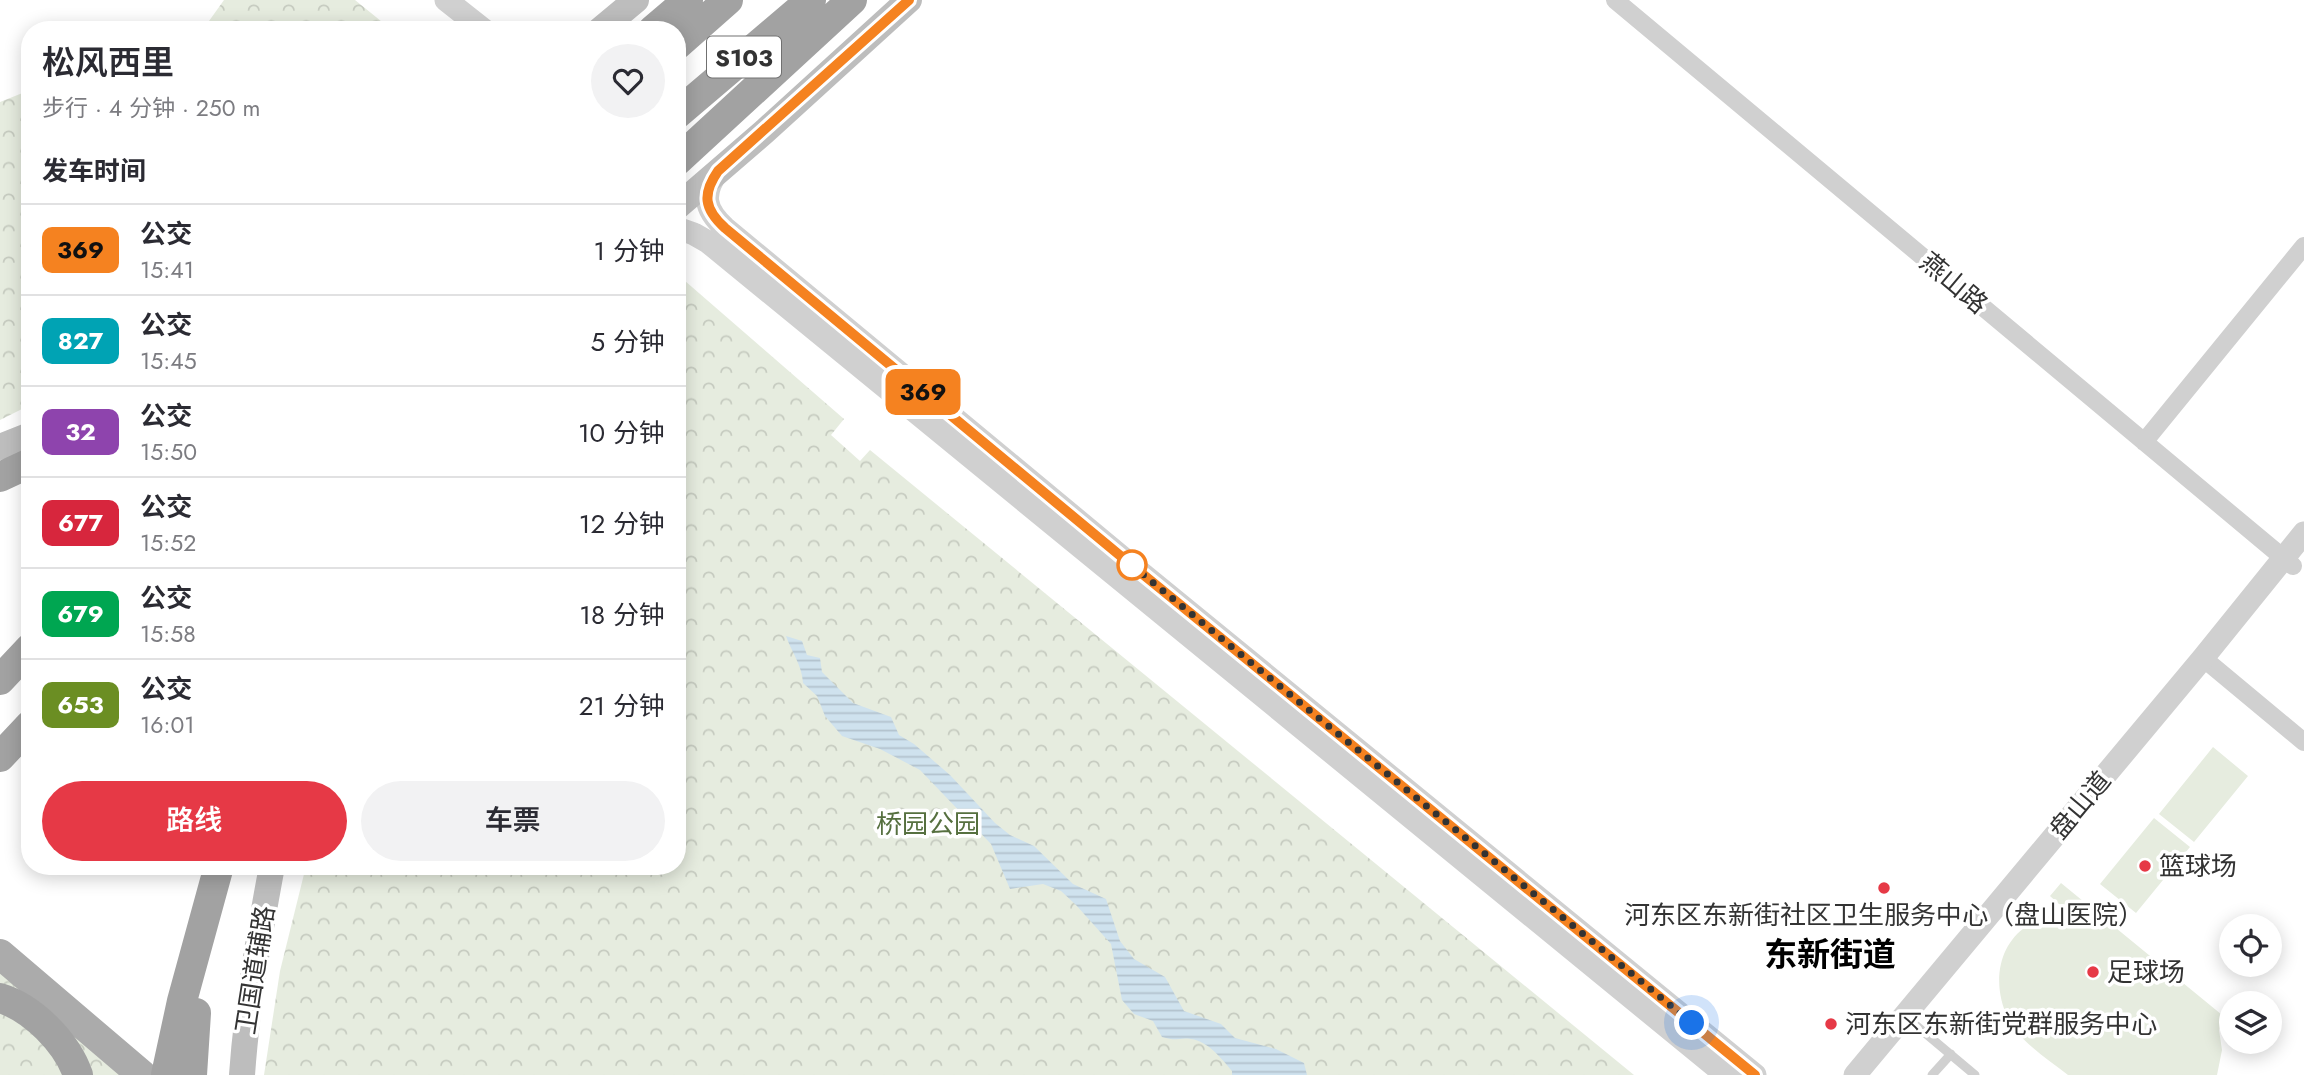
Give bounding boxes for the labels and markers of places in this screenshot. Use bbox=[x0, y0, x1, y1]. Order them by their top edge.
unlabelled marker bbox=[1117, 550, 1147, 580]
place label: 篮球场 bbox=[2159, 847, 2237, 885]
marker: 篮球场 bbox=[2137, 858, 2153, 874]
marker: 河东区东新街社区卫生服务中心（盘山医院） bbox=[1876, 880, 1892, 896]
place label: 河东区东新街社区卫生服务中心（盘山医院） bbox=[1624, 896, 2144, 934]
place label: 足球场 bbox=[2107, 953, 2185, 991]
marker: 足球场 bbox=[2085, 964, 2101, 980]
place label: 河东区东新街党群服务中心 bbox=[1845, 1005, 2157, 1043]
marker: 河东区东新街党群服务中心 bbox=[1823, 1016, 1839, 1032]

